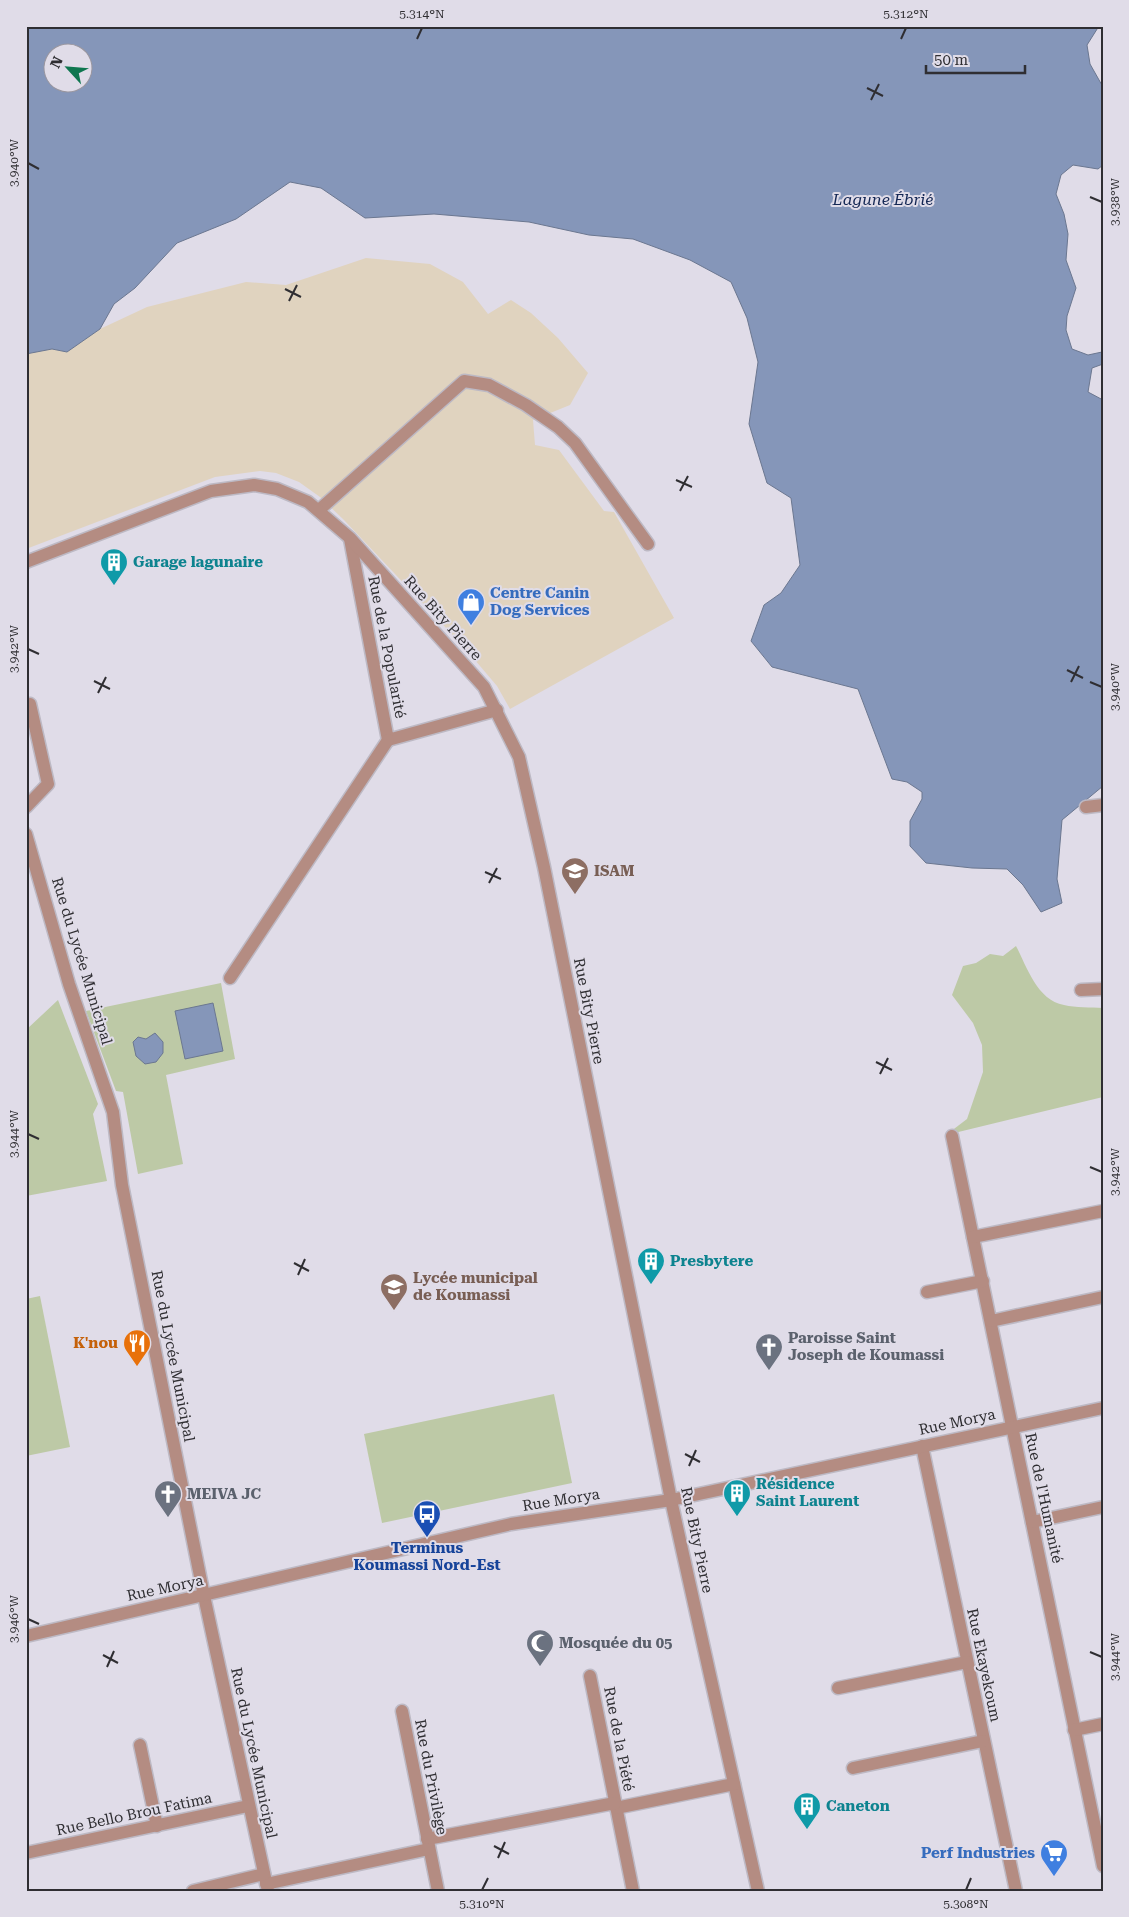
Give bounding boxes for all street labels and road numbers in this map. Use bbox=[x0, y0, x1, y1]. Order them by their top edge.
street label: Rue Bity Pierre bbox=[400, 572, 486, 664]
street label: Rue de la Popularité bbox=[364, 574, 410, 720]
street label: Rue du Lycée Municipal bbox=[48, 875, 116, 1047]
street label: Rue Bity Pierre bbox=[570, 956, 608, 1066]
street label: Rue du Lycée Municipal bbox=[148, 1269, 199, 1444]
street label: Rue Morya bbox=[917, 1405, 997, 1439]
street label: Rue de l'Humanité bbox=[1021, 1431, 1067, 1565]
street label: Rue Morya bbox=[521, 1485, 601, 1515]
street label: Rue Bity Pierre bbox=[677, 1485, 717, 1595]
street label: Rue Morya bbox=[125, 1571, 205, 1605]
street label: Rue Ekayekoum bbox=[963, 1606, 1005, 1724]
street label: Rue du Lycée Municipal bbox=[227, 1666, 281, 1840]
street label: Rue de la Piété bbox=[600, 1685, 638, 1793]
street label: Rue du Privilège bbox=[411, 1718, 451, 1836]
street label: Rue Bello Brou Fatima bbox=[54, 1789, 214, 1839]

